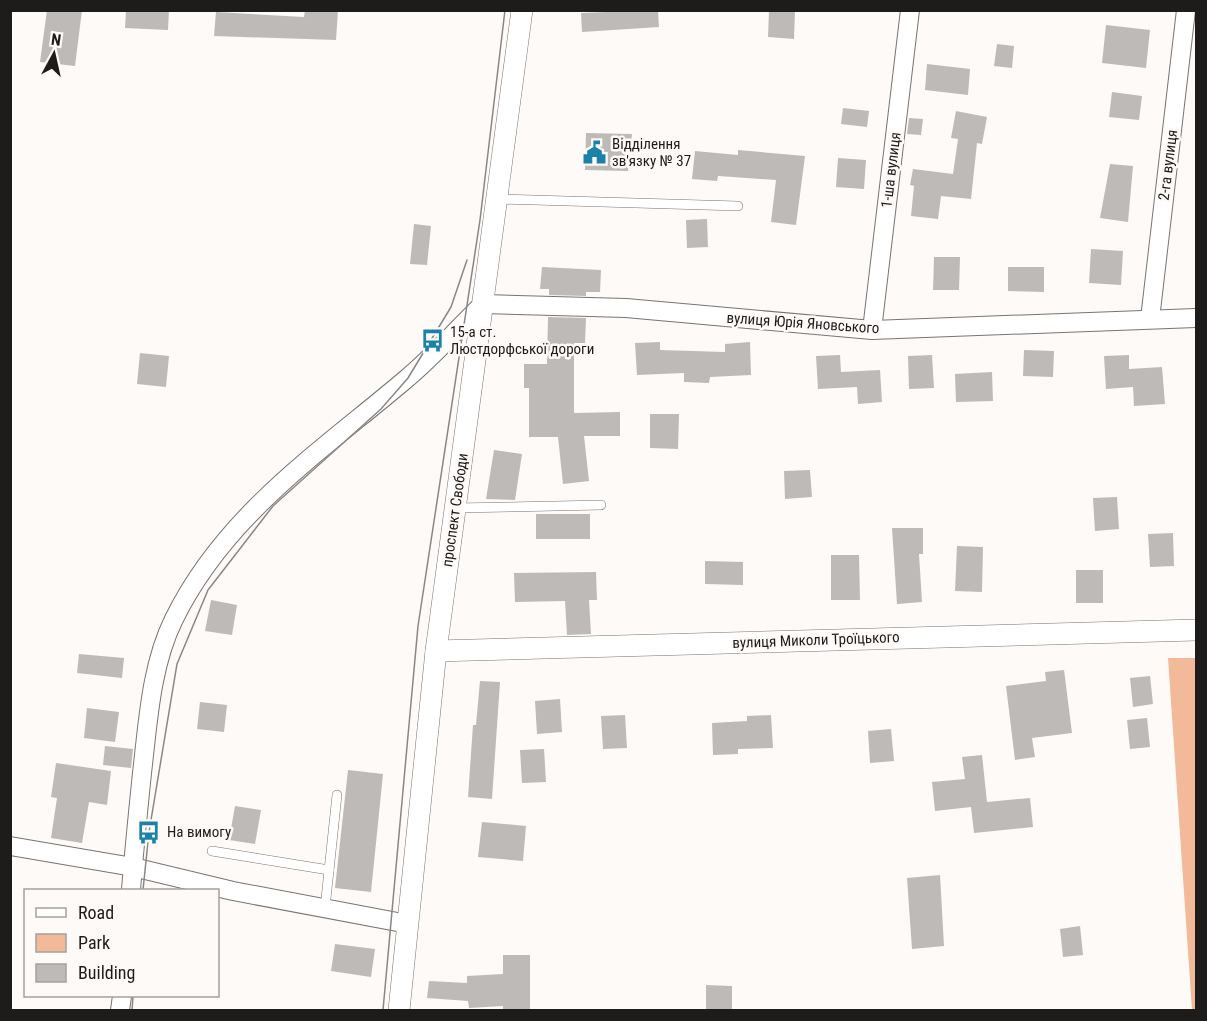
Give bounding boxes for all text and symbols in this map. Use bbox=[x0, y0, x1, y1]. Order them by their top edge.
north arrow bbox=[24, 24, 84, 84]
text: N bbox=[50, 30, 62, 50]
street label: 2-га вулиця bbox=[1155, 129, 1181, 201]
street label: 1-ша вулиця bbox=[877, 131, 905, 209]
place label: Відділення зв'язку № 37 bbox=[612, 135, 691, 170]
public building icon: Відділення зв'язку № 37 bbox=[581, 140, 607, 166]
street label: вулиця Юрія Яновського bbox=[726, 309, 880, 337]
place label: 15-а ст. Люстдорфської дороги bbox=[450, 323, 594, 358]
bus stop icon: 15-а ст. Люстдорфської дороги bbox=[419, 328, 445, 354]
street label: проспект Свободи bbox=[438, 452, 472, 568]
street label: вулиця Миколи Троїцького bbox=[732, 628, 900, 652]
bus stop icon: На вимогу bbox=[136, 819, 162, 845]
place label: На вимогу bbox=[167, 823, 231, 841]
legend bbox=[24, 889, 219, 997]
text: Road bbox=[78, 902, 114, 923]
text: Park bbox=[78, 932, 110, 953]
text: Building bbox=[78, 962, 135, 983]

